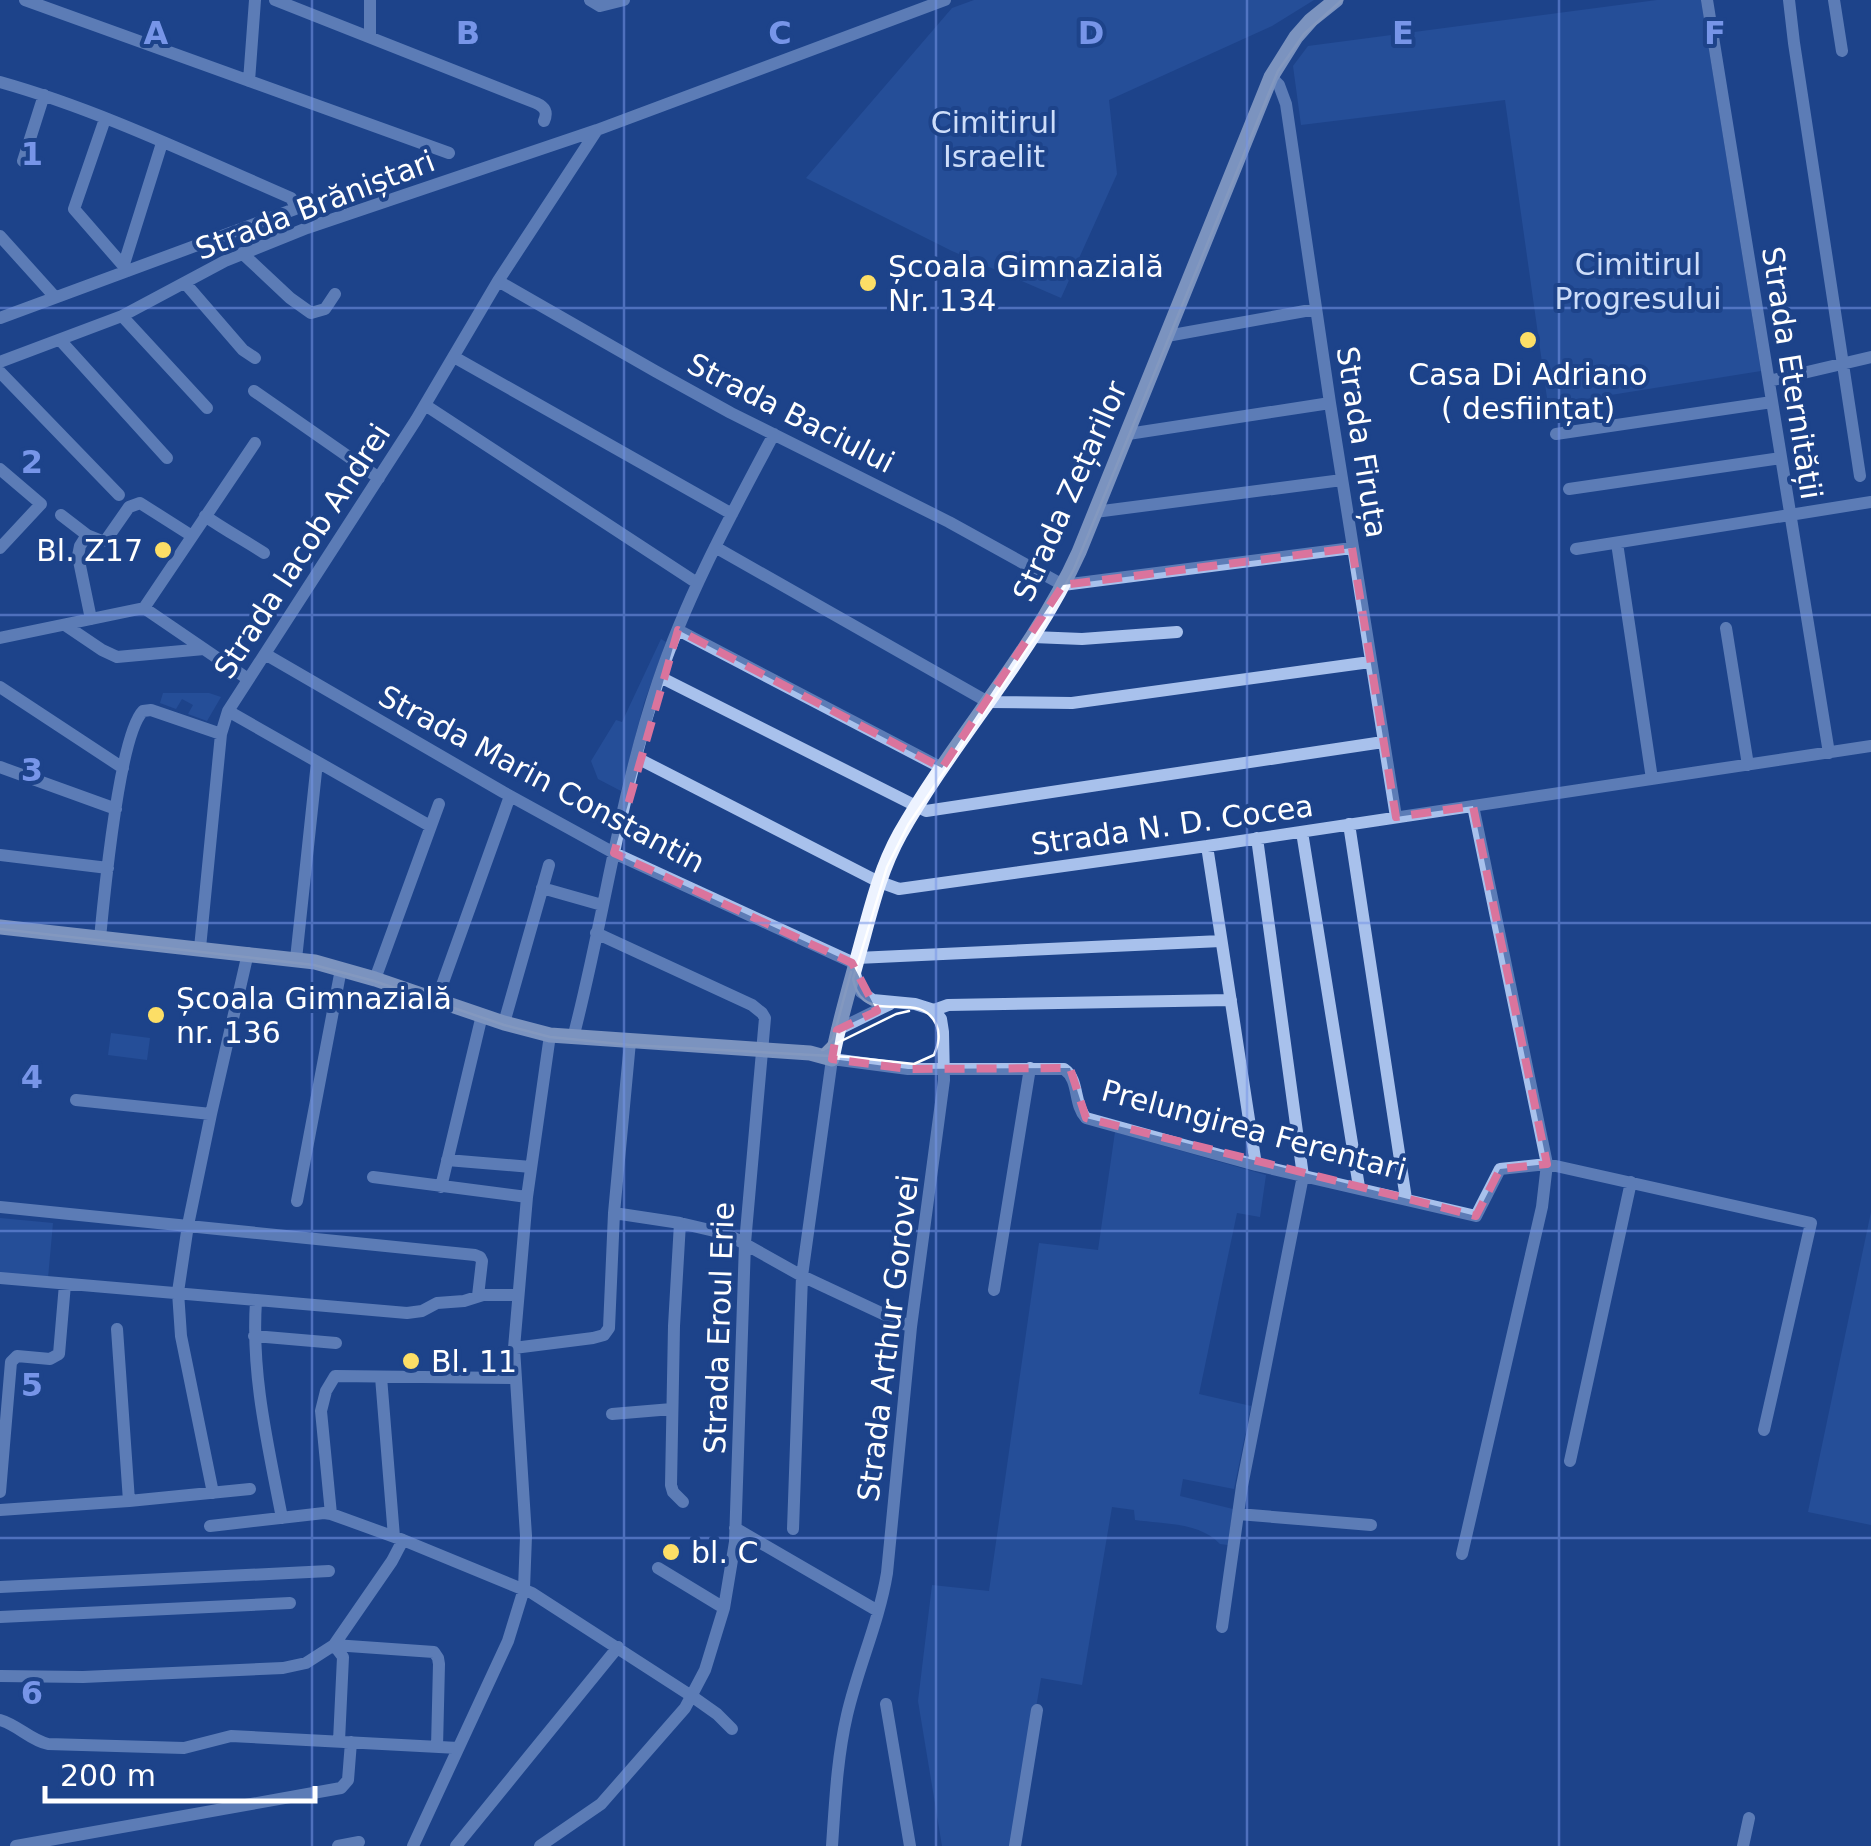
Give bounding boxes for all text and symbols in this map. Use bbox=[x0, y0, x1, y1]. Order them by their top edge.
text: A bbox=[144, 14, 169, 52]
text: B bbox=[456, 14, 480, 52]
text: C bbox=[768, 14, 792, 52]
text: D bbox=[1078, 14, 1104, 52]
text: E bbox=[1392, 14, 1414, 52]
text: F bbox=[1704, 14, 1726, 52]
park label: Cimitirul Israelit bbox=[931, 105, 1057, 174]
text: 1 bbox=[21, 135, 43, 173]
street label: Strada Brăniștari bbox=[190, 143, 440, 267]
street label: Strada Eternității bbox=[1755, 244, 1829, 502]
park label: Cimitirul Progresului bbox=[1554, 247, 1722, 316]
place label: Școala Gimnazială Nr. 134 bbox=[888, 249, 1164, 318]
marker: Școala Gimnazială Nr. 134 bbox=[857, 272, 879, 294]
marker: Casa Di Adriano ( desființat) bbox=[1517, 329, 1539, 351]
street label: Strada Firuța bbox=[1330, 344, 1394, 540]
street label: Strada Baciului bbox=[682, 346, 900, 480]
place label: Casa Di Adriano ( desființat) bbox=[1408, 357, 1648, 426]
street label: Strada Zețarilor bbox=[1006, 375, 1135, 607]
street label: Strada Iacob Andrei bbox=[207, 417, 397, 685]
text: 2 bbox=[21, 443, 43, 481]
place label: Bl. Z17 bbox=[36, 533, 143, 568]
marker: Bl. Z17 bbox=[152, 539, 174, 561]
street label: Strada Marin Constantin bbox=[373, 678, 711, 880]
text: 3 bbox=[21, 751, 43, 789]
street label: Strada N. D. Cocea bbox=[1029, 788, 1315, 862]
place label: Școala Gimnazială nr. 136 bbox=[176, 981, 452, 1050]
marker: Școala Gimnazială nr. 136 bbox=[145, 1004, 167, 1026]
text: 4 bbox=[21, 1058, 43, 1096]
street label: Prelungirea Ferentari bbox=[1098, 1073, 1410, 1187]
street label: Strada Arthur Gorovei bbox=[851, 1173, 925, 1503]
street label: Strada Eroul Erie bbox=[697, 1201, 741, 1455]
place label: Bl. 11 bbox=[431, 1344, 517, 1379]
marker: Bl. 11 bbox=[400, 1350, 422, 1372]
text: 5 bbox=[21, 1366, 43, 1404]
place label: bl. C bbox=[691, 1535, 758, 1570]
marker: bl. C bbox=[660, 1541, 682, 1563]
text: 6 bbox=[21, 1674, 43, 1712]
scale bar bbox=[45, 1741, 315, 1803]
text: 200 m bbox=[60, 1758, 156, 1793]

